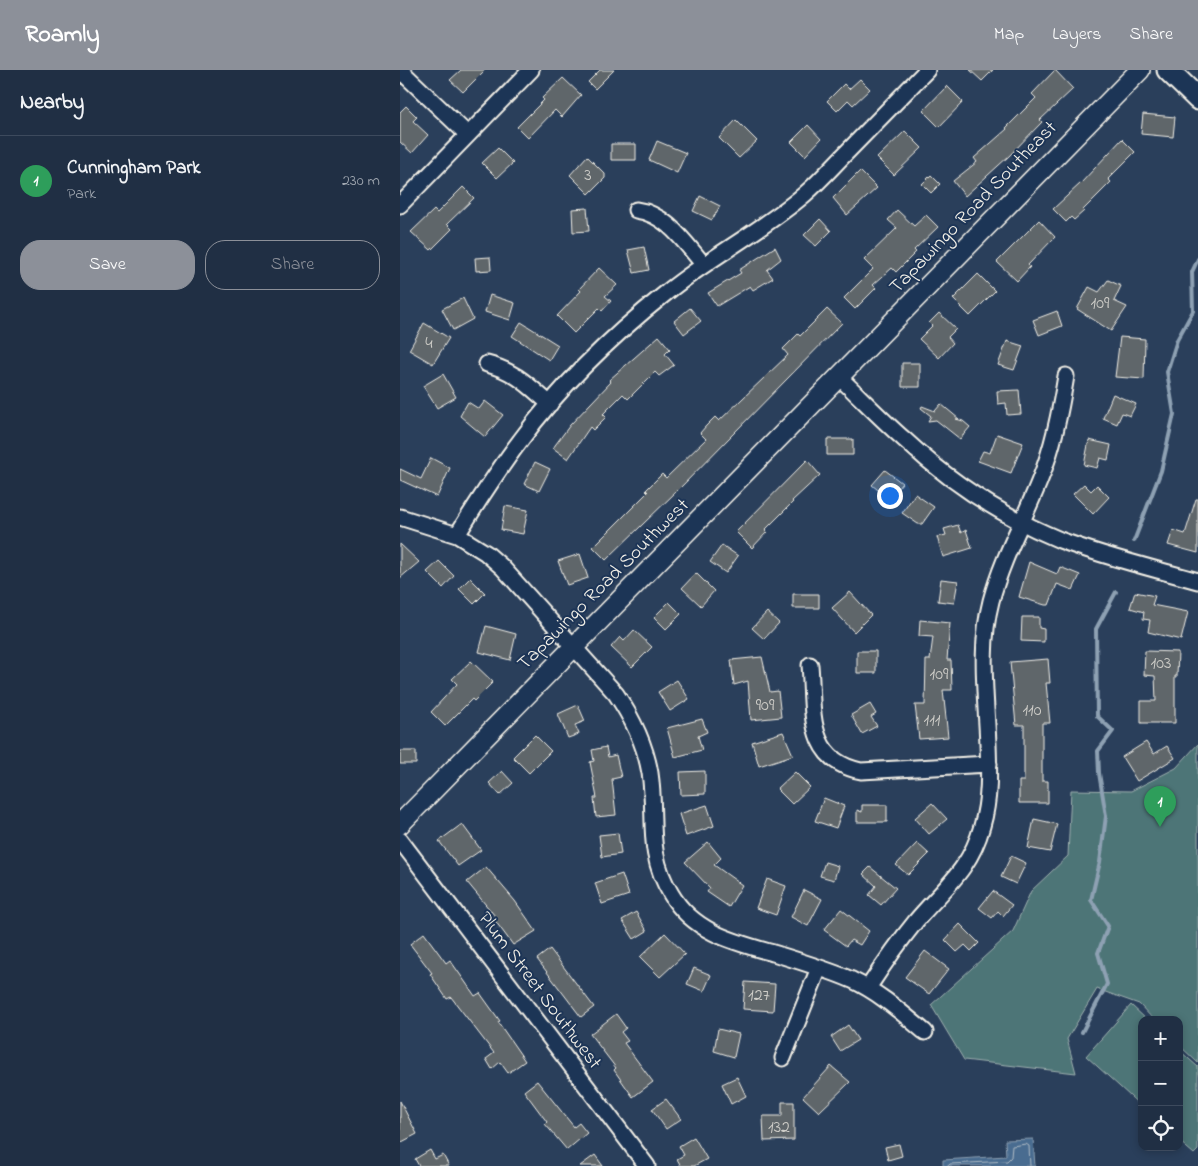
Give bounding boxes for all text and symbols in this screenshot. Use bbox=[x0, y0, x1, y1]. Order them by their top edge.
text: Roamly bbox=[25, 18, 100, 53]
text: Map bbox=[994, 22, 1024, 48]
text: Layers bbox=[1052, 22, 1102, 48]
text: Share bbox=[1130, 22, 1173, 48]
text: Nearby bbox=[20, 88, 84, 118]
street label: Tapawingo Road Southeast bbox=[883, 115, 1066, 302]
text: Cunningham Park bbox=[67, 155, 201, 182]
house number: 3 bbox=[584, 163, 592, 189]
text: 1 bbox=[33, 169, 39, 193]
text: 230 m bbox=[342, 169, 380, 193]
text: Park bbox=[67, 182, 96, 206]
button: Save bbox=[20, 240, 195, 290]
button: Share bbox=[205, 240, 380, 290]
house number: 109 bbox=[1091, 291, 1110, 317]
house number: 4 bbox=[425, 331, 433, 357]
your location bbox=[877, 483, 903, 509]
street label: Tapawingo Road Southwest bbox=[511, 492, 698, 678]
house number: 103 bbox=[1151, 651, 1171, 677]
house number: 109 bbox=[930, 662, 949, 688]
house number: 909 bbox=[756, 693, 775, 719]
house number: 110 bbox=[1022, 698, 1042, 724]
house number: 111 bbox=[923, 708, 941, 734]
pin: 1 bbox=[1144, 786, 1176, 827]
street label: Plum Street Southwest bbox=[470, 906, 608, 1076]
house number: 127 bbox=[748, 983, 771, 1009]
map controls bbox=[1138, 1016, 1183, 1151]
button: + bbox=[1138, 1016, 1183, 1061]
button: − bbox=[1138, 1061, 1183, 1106]
button: locate bbox=[1138, 1106, 1183, 1151]
house number: 132 bbox=[768, 1115, 790, 1141]

